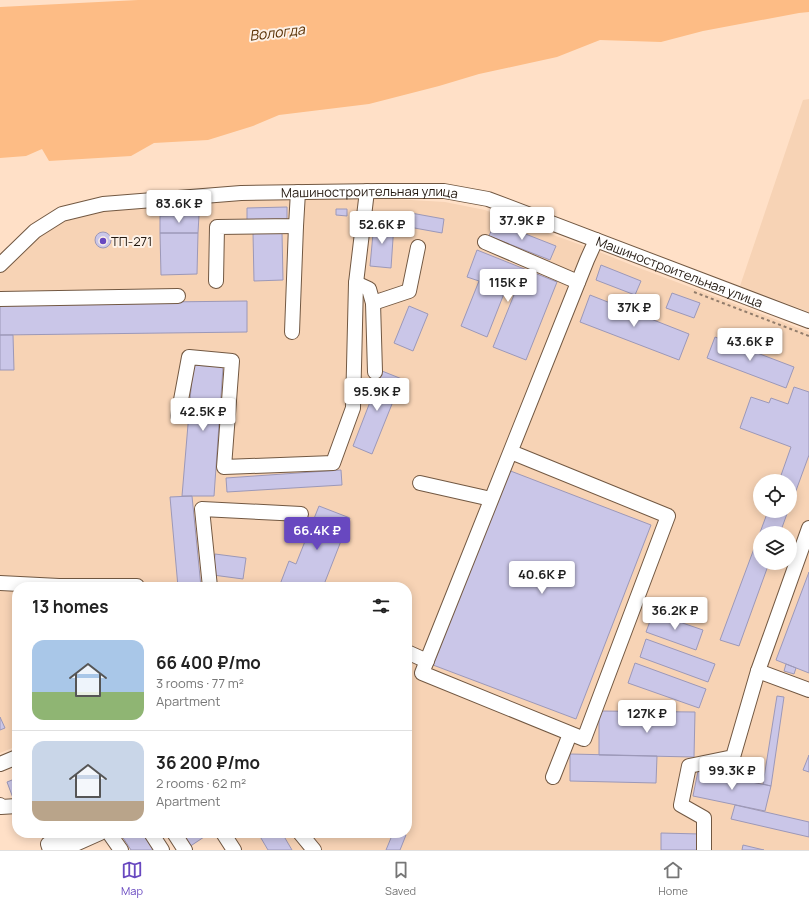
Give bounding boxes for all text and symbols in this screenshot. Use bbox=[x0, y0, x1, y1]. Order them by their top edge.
water label: Вологда bbox=[248, 19, 307, 45]
street label: Машиностроительная улица bbox=[281, 182, 460, 202]
pin: 83.6K ₽ bbox=[142, 190, 216, 224]
text: 83.6K ₽ bbox=[155, 194, 203, 212]
pin: 37.9K ₽ bbox=[485, 207, 559, 241]
pin: 52.6K ₽ bbox=[345, 211, 419, 245]
text: 37.9K ₽ bbox=[499, 211, 545, 229]
text: 52.6K ₽ bbox=[359, 215, 405, 233]
place label: ТП-271 bbox=[111, 232, 152, 250]
street label: Машиностроительная улица bbox=[594, 232, 766, 312]
marker: ТП-271 bbox=[98, 236, 108, 246]
pin: 115K ₽ bbox=[475, 269, 541, 303]
text: 115K ₽ bbox=[489, 273, 527, 291]
pin: 37K ₽ bbox=[606, 294, 662, 328]
text: 37K ₽ bbox=[617, 298, 651, 316]
pin: 43.6K ₽ bbox=[713, 328, 787, 362]
text: 43.6K ₽ bbox=[726, 332, 774, 350]
pin: 95.9K ₽ bbox=[340, 378, 414, 412]
text: 95.9K ₽ bbox=[353, 382, 401, 400]
pin: 42.5K ₽ bbox=[166, 398, 240, 432]
text: 42.5K ₽ bbox=[180, 402, 226, 420]
map controls bbox=[753, 474, 797, 570]
button: locate bbox=[753, 474, 797, 518]
pin: 66.4K ₽ bbox=[280, 517, 354, 551]
text: 66.4K ₽ bbox=[293, 521, 341, 539]
button: layers bbox=[753, 526, 797, 570]
pin: 40.6K ₽ bbox=[505, 561, 579, 595]
text: 40.6K ₽ bbox=[518, 565, 566, 583]
text: 13 homes bbox=[32, 595, 108, 618]
icon: filters bbox=[370, 595, 392, 617]
pin: 36.2K ₽ bbox=[638, 597, 712, 631]
text: 36.2K ₽ bbox=[652, 601, 698, 619]
text: 66 400 ₽/mo bbox=[156, 651, 261, 674]
icon: home bbox=[64, 656, 112, 704]
text: 3 rooms · 77 m² bbox=[156, 674, 244, 692]
text: Apartment bbox=[156, 692, 220, 710]
pin: 127K ₽ bbox=[614, 700, 680, 734]
text: 127K ₽ bbox=[627, 704, 667, 722]
text: 36 200 ₽/mo bbox=[156, 751, 260, 774]
icon: home bbox=[64, 757, 112, 805]
pin: 99.3K ₽ bbox=[695, 757, 769, 791]
text: 99.3K ₽ bbox=[708, 761, 756, 779]
text: 2 rooms · 62 m² bbox=[156, 774, 246, 792]
text: Apartment bbox=[156, 792, 220, 810]
tab: Map bbox=[121, 859, 143, 898]
tab: Saved bbox=[385, 859, 416, 898]
tab: Home bbox=[658, 859, 688, 898]

